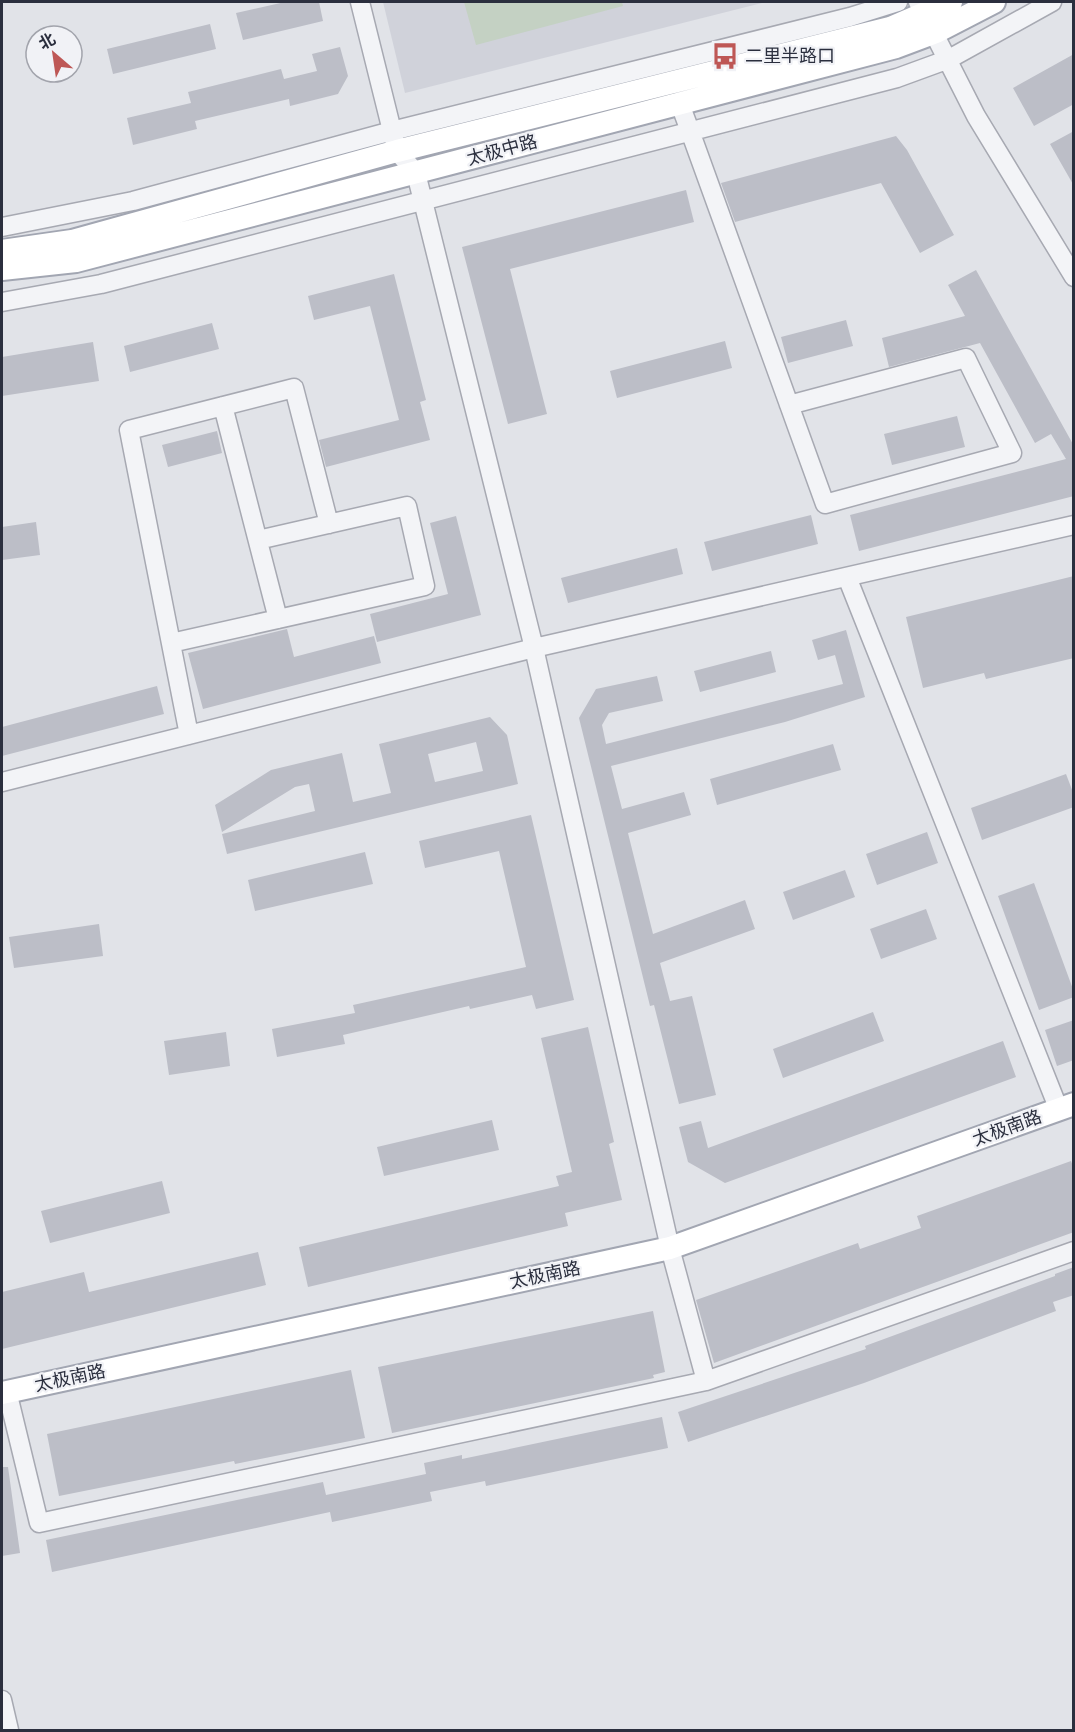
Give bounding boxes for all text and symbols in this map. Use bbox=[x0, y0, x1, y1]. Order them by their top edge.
north arrow bbox=[24, 24, 84, 84]
text: 北 bbox=[35, 29, 59, 54]
bus stop icon: 二里半路口 bbox=[710, 41, 740, 71]
place label: 二里半路口 bbox=[745, 45, 835, 67]
street label: 太极中路 bbox=[464, 130, 540, 170]
street label: 太极南路 bbox=[969, 1105, 1045, 1151]
street label: 太极南路 bbox=[507, 1257, 583, 1293]
street label: 太极南路 bbox=[32, 1360, 108, 1396]

